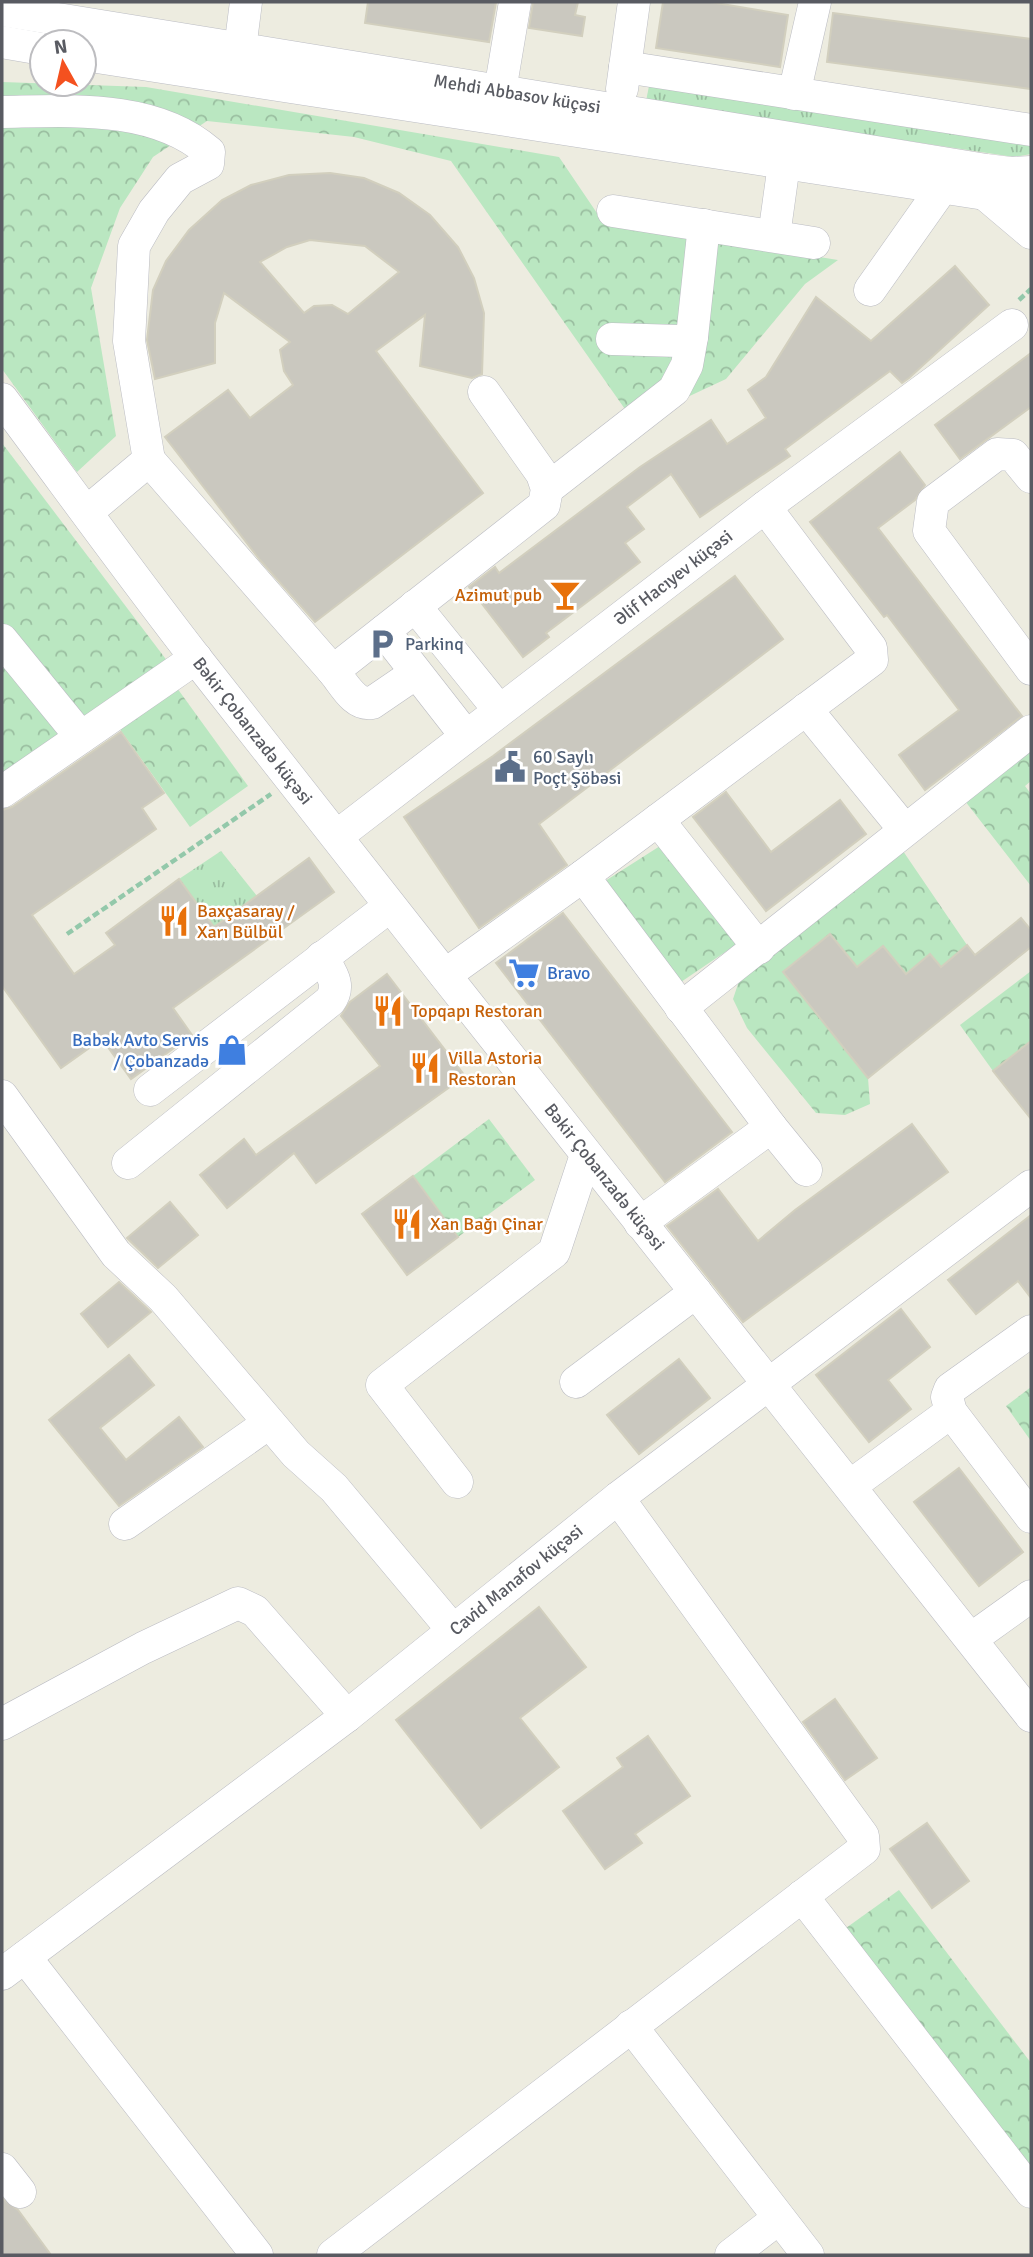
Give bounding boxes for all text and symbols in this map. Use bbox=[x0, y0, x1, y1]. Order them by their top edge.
north arrow bbox=[28, 28, 98, 98]
text: N bbox=[53, 34, 69, 60]
street label: Mehdi Abbasov küçəsi bbox=[432, 69, 602, 118]
street label: Əlif Hacıyev küçəsi bbox=[609, 525, 737, 630]
bar icon: Azimut pub bbox=[548, 578, 582, 612]
place label: Azimut pub bbox=[455, 584, 542, 606]
parking icon: Parkinq bbox=[365, 627, 399, 661]
place label: Parkinq bbox=[405, 633, 464, 655]
street label: Bəkir Çobanzadə küçəsi bbox=[188, 653, 317, 809]
place label: 60 Saylı Poçt Şöbəsi bbox=[533, 746, 621, 789]
public building icon: 60 Saylı Poçt Şöbəsi bbox=[493, 750, 527, 784]
place label: Baxçasaray / Xarı Bülbül bbox=[197, 900, 295, 943]
restaurant icon: Baxçasaray / Xarı Bülbül bbox=[157, 904, 191, 938]
supermarket icon: Bravo bbox=[507, 956, 541, 990]
place label: Bravo bbox=[547, 962, 590, 984]
restaurant icon: Topqapı Restoran bbox=[371, 994, 405, 1028]
place label: Topqapı Restoran bbox=[411, 1000, 543, 1022]
place label: Babək Avto Servis / Çobanzadə bbox=[72, 1029, 209, 1072]
shop icon: Babək Avto Servis / Çobanzadə bbox=[215, 1033, 249, 1067]
place label: Villa Astoria Restoran bbox=[448, 1047, 542, 1090]
restaurant icon: Villa Astoria Restoran bbox=[408, 1051, 442, 1085]
street label: Bəkir Çobanzadə küçəsi bbox=[540, 1099, 670, 1255]
restaurant icon: Xan Bağı Çinar bbox=[390, 1207, 424, 1241]
place label: Xan Bağı Çinar bbox=[430, 1213, 543, 1235]
street label: Cavid Manafov küçəsi bbox=[445, 1520, 587, 1640]

